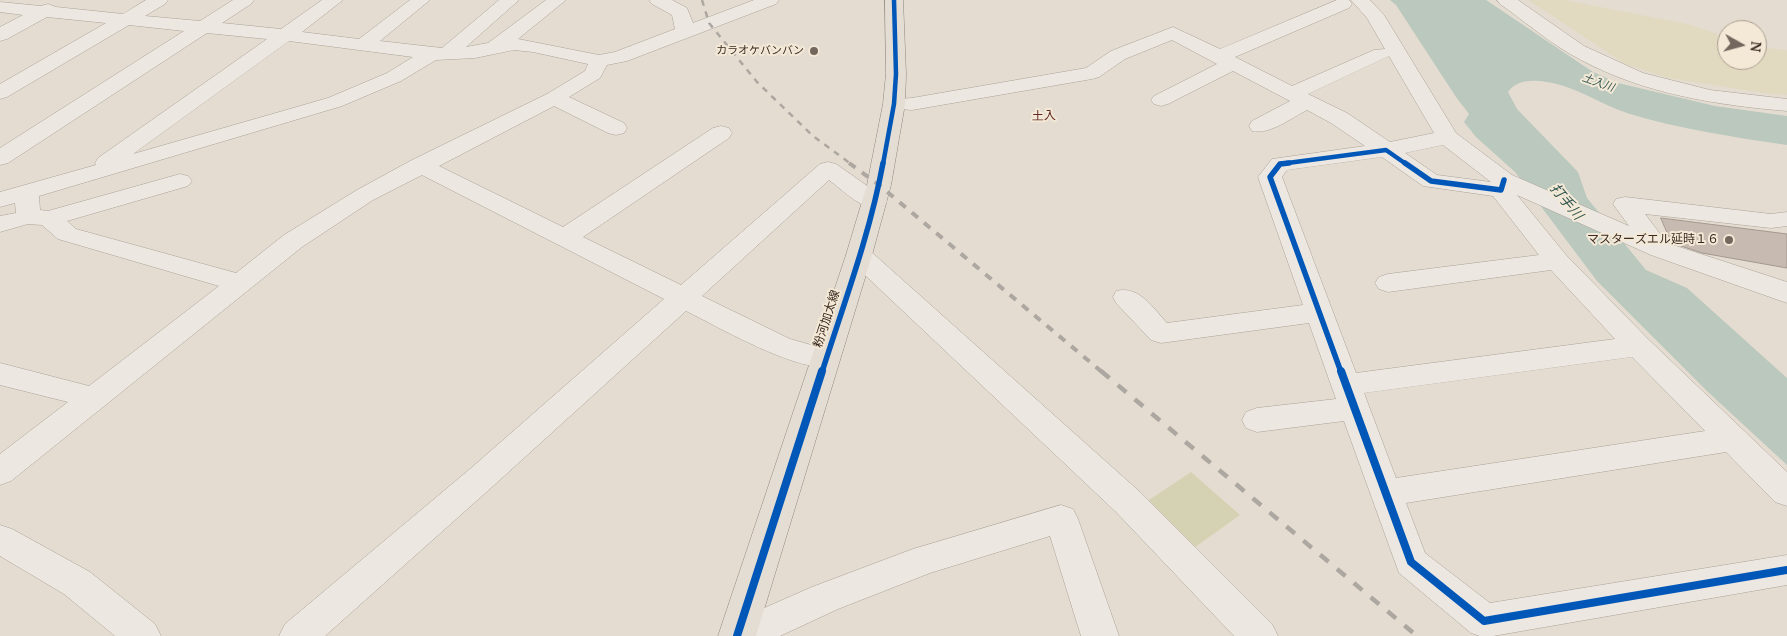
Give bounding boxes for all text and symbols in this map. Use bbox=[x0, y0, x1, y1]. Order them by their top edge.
north arrow bbox=[1717, 20, 1767, 70]
text: N bbox=[1746, 40, 1766, 53]
place label: カラオケバンバン bbox=[716, 44, 804, 58]
marker: カラオケバンバン bbox=[808, 45, 820, 57]
water label: 土入川 bbox=[1580, 71, 1616, 95]
district label: 土入 bbox=[1032, 110, 1056, 124]
water label: 打手川 bbox=[1546, 181, 1586, 223]
place label: マスターズエル延時１６ bbox=[1587, 233, 1719, 247]
marker: マスターズエル延時１６ bbox=[1723, 234, 1735, 246]
street label: 粉河加太線 bbox=[811, 288, 843, 350]

